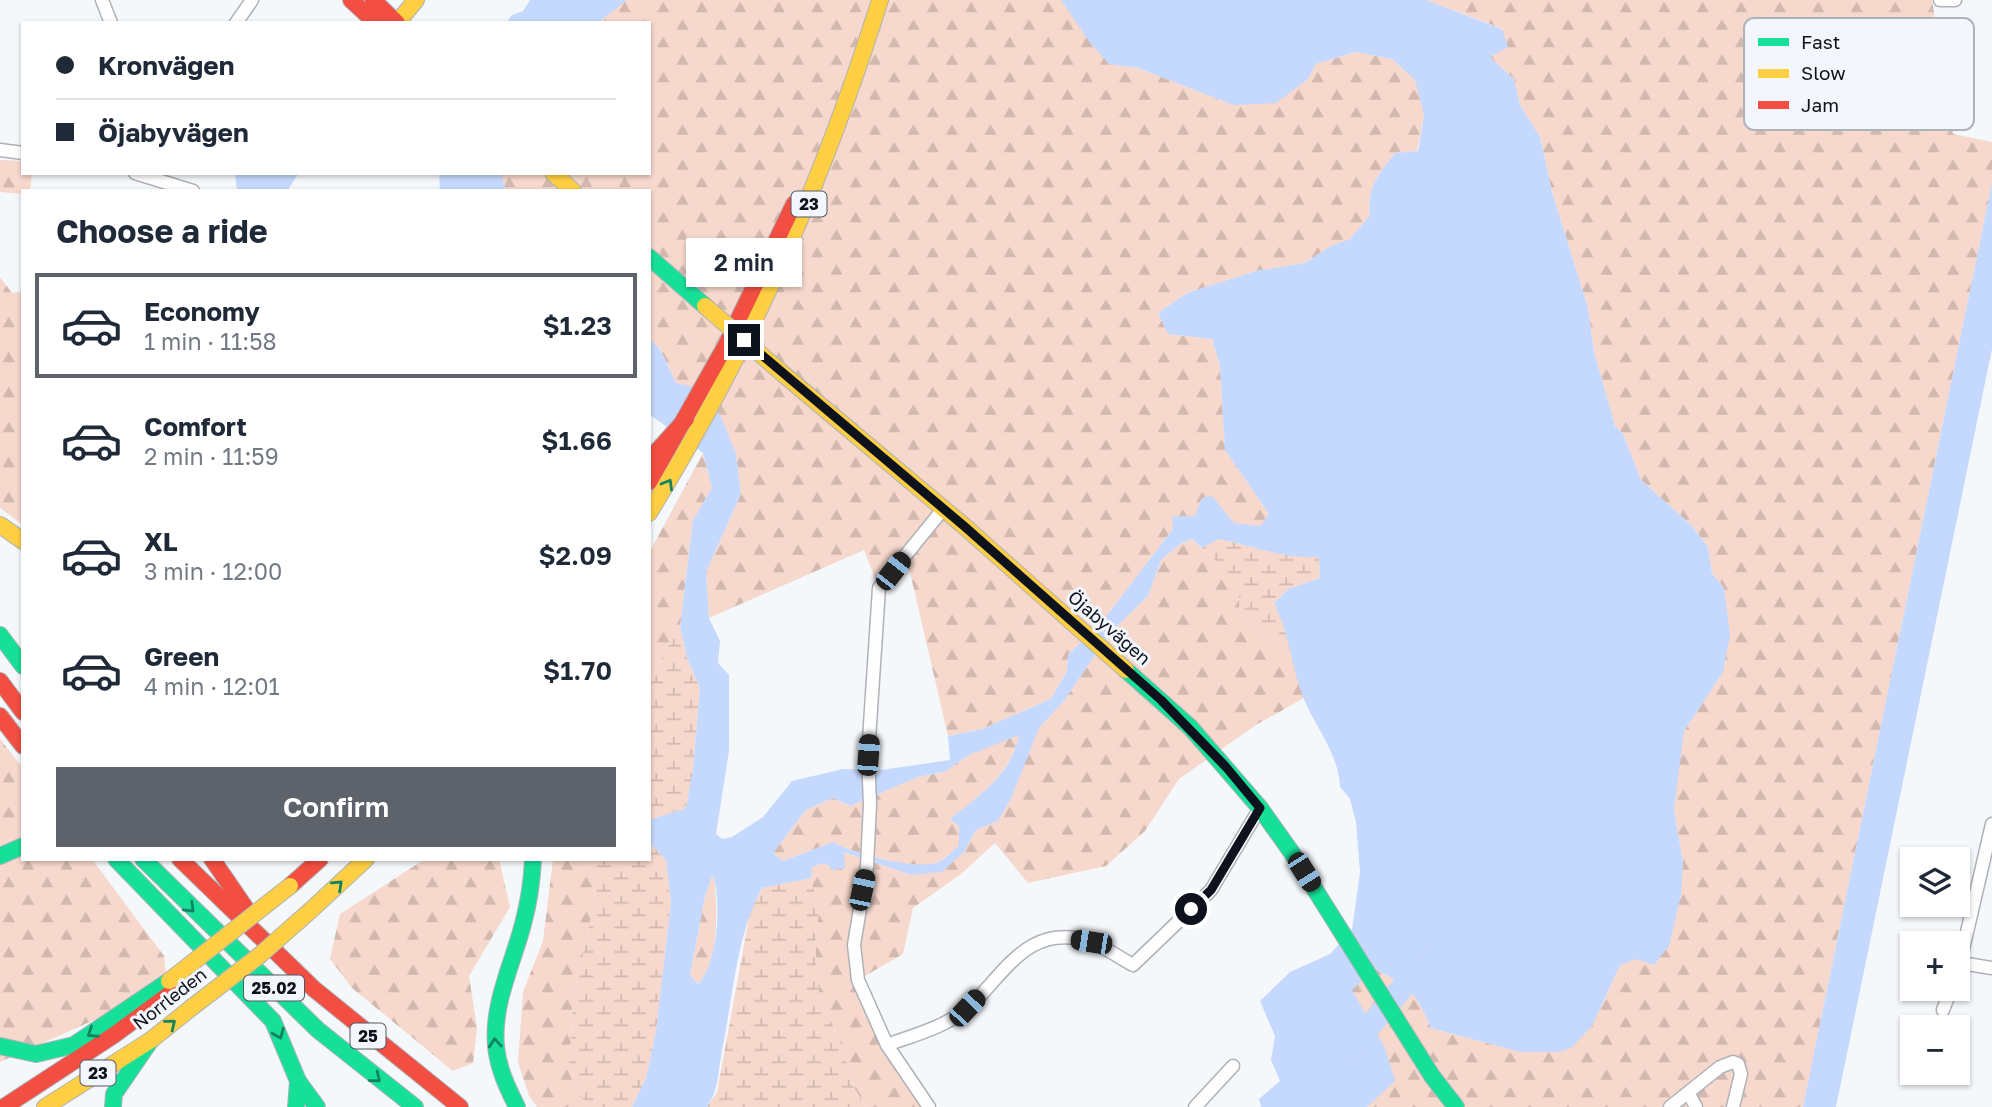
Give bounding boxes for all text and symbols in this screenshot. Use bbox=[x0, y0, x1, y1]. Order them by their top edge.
legend bbox=[1744, 18, 1974, 130]
text: Fast bbox=[1801, 30, 1840, 53]
text: Kronvägen bbox=[98, 50, 234, 81]
text: Slow bbox=[1801, 61, 1846, 84]
text: Jam bbox=[1801, 93, 1839, 116]
text: Öjabyvägen bbox=[98, 117, 249, 148]
road number: 23 bbox=[792, 192, 826, 216]
text: Choose a ride bbox=[56, 212, 268, 250]
callout: 2 min bbox=[686, 238, 802, 288]
text: 2 min bbox=[714, 248, 774, 276]
icon: car bbox=[60, 294, 123, 357]
text: Economy bbox=[144, 296, 260, 327]
text: $1.23 bbox=[542, 310, 612, 341]
route end bbox=[728, 324, 760, 356]
text: 1 min · 11:58 bbox=[144, 327, 277, 355]
icon: car bbox=[60, 409, 123, 472]
text: Comfort bbox=[144, 411, 247, 442]
text: $1.66 bbox=[541, 425, 612, 456]
text: 2 min · 11:59 bbox=[144, 442, 279, 470]
one-way arrow bbox=[660, 478, 673, 491]
icon: car bbox=[60, 524, 123, 587]
text: XL bbox=[144, 526, 178, 557]
text: $2.09 bbox=[538, 540, 612, 571]
car bbox=[872, 548, 915, 594]
text: 3 min · 12:00 bbox=[144, 557, 282, 585]
street label: Öjabyvägen bbox=[1064, 585, 1155, 669]
icon: car bbox=[60, 639, 123, 702]
text: Green bbox=[144, 641, 219, 672]
text: $1.70 bbox=[543, 655, 612, 686]
text: 4 min · 12:01 bbox=[144, 672, 280, 700]
car bbox=[857, 733, 880, 777]
button: Confirm bbox=[56, 767, 616, 847]
map controls bbox=[1900, 847, 1970, 1085]
button: layers bbox=[1900, 847, 1970, 917]
car bbox=[1284, 849, 1325, 895]
car bbox=[848, 867, 877, 913]
one-way arrow bbox=[330, 881, 343, 893]
route start bbox=[1175, 893, 1207, 925]
one-way arrow bbox=[182, 900, 195, 913]
car bbox=[1069, 928, 1114, 956]
button: + bbox=[1900, 931, 1970, 1001]
street label: Norrleden bbox=[128, 963, 210, 1034]
road number: 25.02 bbox=[244, 976, 304, 1000]
car bbox=[945, 985, 990, 1031]
button: − bbox=[1900, 1015, 1970, 1085]
one-way arrow bbox=[162, 1020, 175, 1032]
road number: 25 bbox=[350, 1024, 386, 1048]
one-way arrow bbox=[87, 1025, 100, 1037]
one-way arrow bbox=[270, 1027, 284, 1039]
one-way arrow bbox=[488, 1037, 503, 1048]
road number: 23 bbox=[80, 1060, 116, 1086]
one-way arrow bbox=[368, 1070, 381, 1082]

